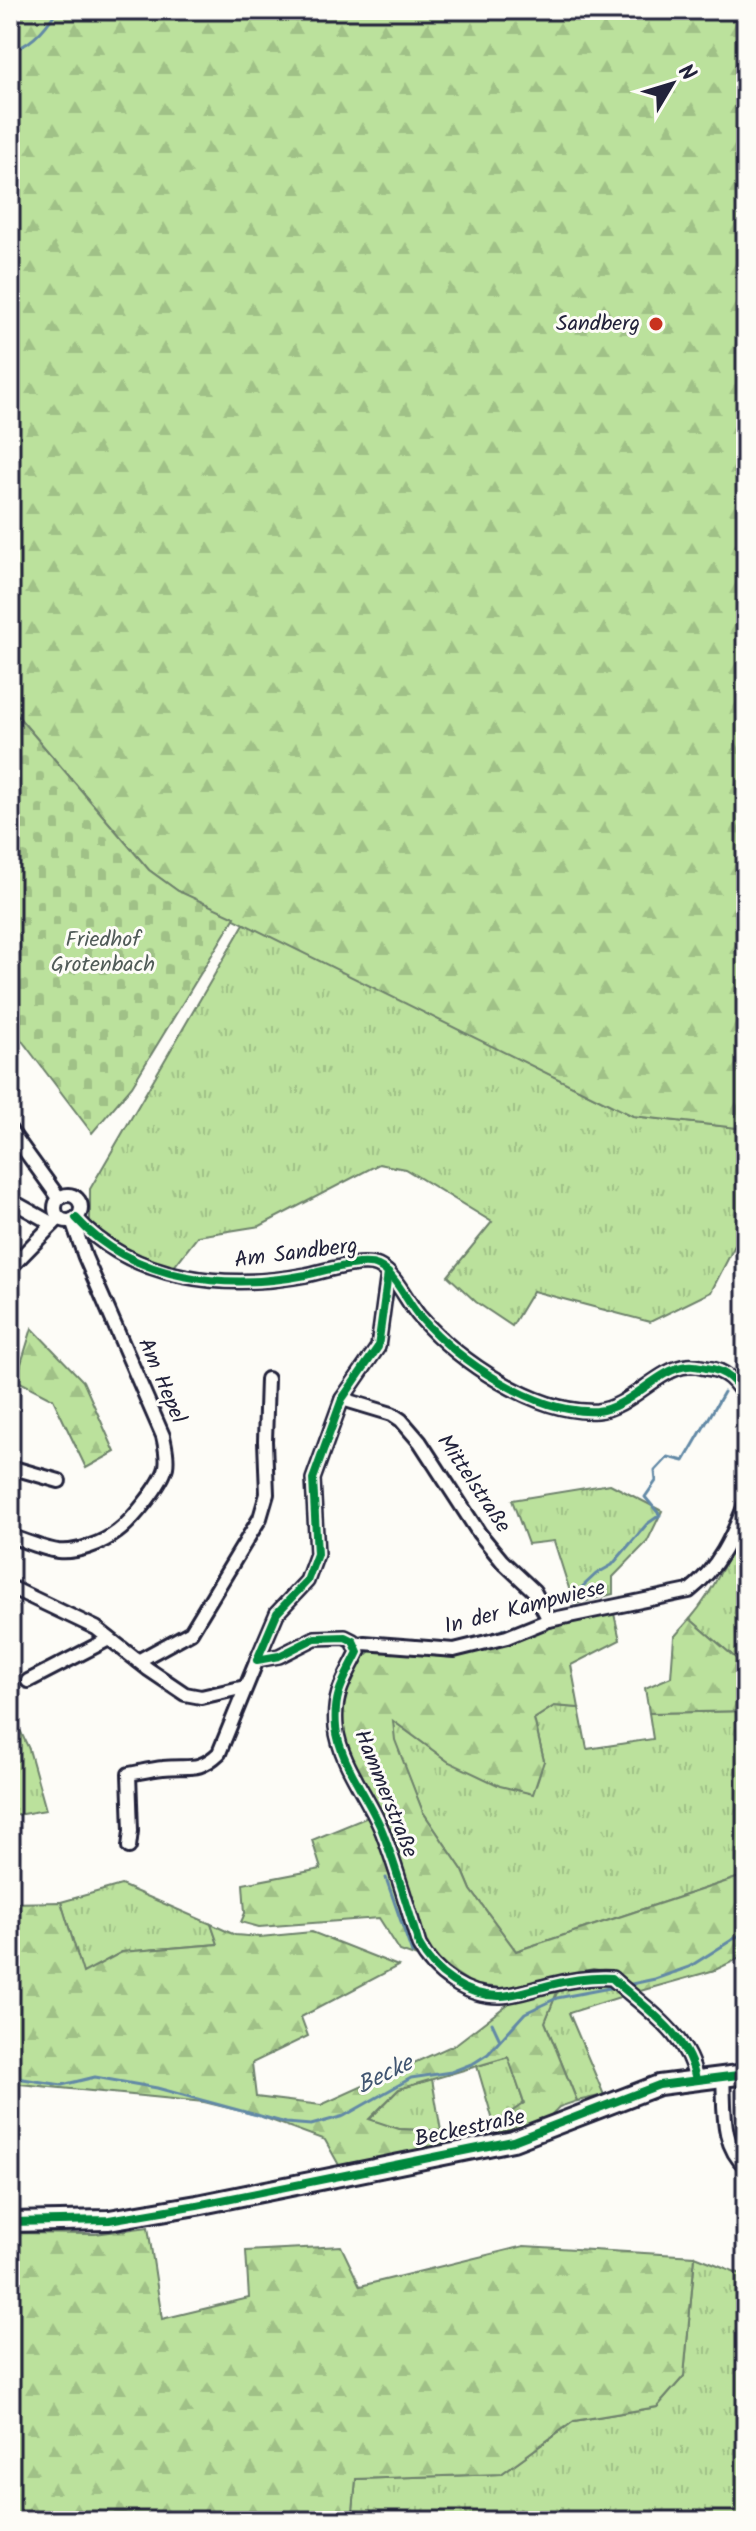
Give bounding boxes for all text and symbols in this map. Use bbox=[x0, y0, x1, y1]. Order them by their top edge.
north arrow bbox=[632, 44, 712, 124]
text: N bbox=[668, 57, 704, 90]
place label: Sandberg bbox=[556, 307, 640, 342]
marker: Sandberg bbox=[647, 315, 665, 333]
park label: Friedhof Grotenbach bbox=[51, 923, 155, 983]
street label: Am Sandberg bbox=[233, 1229, 359, 1279]
street label: Am Hepel bbox=[127, 1333, 195, 1430]
street label: Mittelstraße bbox=[427, 1427, 519, 1541]
street label: In der Kampwiese bbox=[441, 1571, 609, 1645]
street label: Hammerstraße bbox=[343, 1725, 427, 1863]
water label: Becke bbox=[350, 2044, 422, 2105]
street label: Beckestraße bbox=[411, 2100, 529, 2158]

